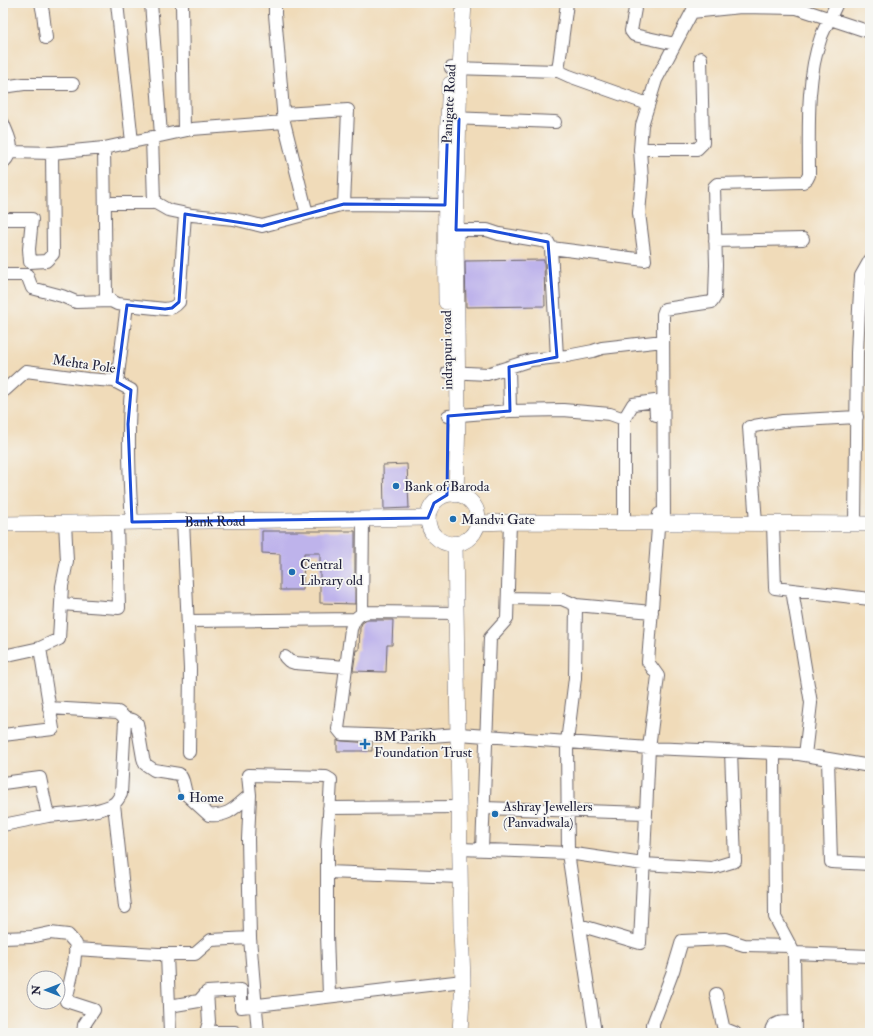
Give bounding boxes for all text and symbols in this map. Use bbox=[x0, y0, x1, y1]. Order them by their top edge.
street label: Panigate Road bbox=[438, 64, 460, 144]
street label: indrapuri road bbox=[438, 310, 457, 390]
street label: Mehta Pole bbox=[51, 351, 117, 377]
place label: Bank of Baroda bbox=[404, 478, 490, 495]
marker: Bank of Baroda bbox=[391, 481, 401, 491]
place label: Mandvi Gate bbox=[461, 511, 535, 528]
street label: Bank Road bbox=[184, 512, 246, 530]
marker: Mandvi Gate bbox=[448, 514, 458, 524]
place label: Central Library old bbox=[300, 556, 363, 590]
marker: Central Library old bbox=[287, 567, 297, 577]
place label: BM Parikh Foundation Trust bbox=[374, 728, 472, 761]
marker: BM Parikh Foundation Trust bbox=[359, 738, 371, 750]
place label: Home bbox=[189, 789, 224, 806]
marker: Home bbox=[176, 792, 186, 802]
place label: Ashray Jewellers (Panvadwala) bbox=[502, 798, 593, 831]
marker: Ashray Jewellers (Panvadwala) bbox=[490, 809, 500, 819]
north arrow bbox=[26, 970, 66, 1010]
text: N bbox=[30, 984, 43, 996]

